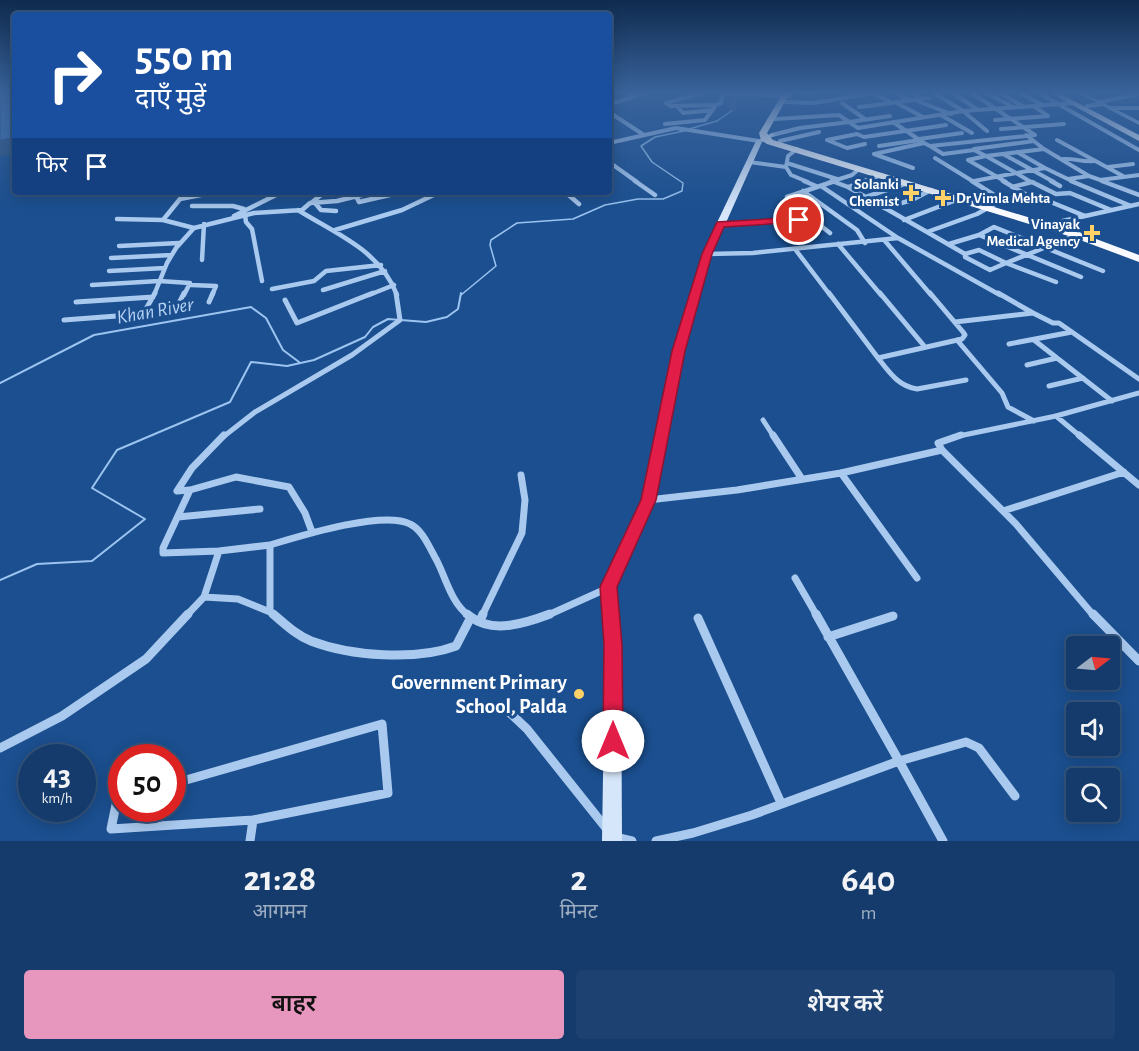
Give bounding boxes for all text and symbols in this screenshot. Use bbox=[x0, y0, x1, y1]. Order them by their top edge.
icon: right bbox=[36, 36, 114, 114]
text: 550 m bbox=[135, 36, 233, 78]
text: दाएँ मुड़ें bbox=[135, 85, 206, 112]
icon: arrive bbox=[80, 150, 113, 183]
text: फिर bbox=[36, 154, 68, 176]
place label: Solanki Chemist bbox=[849, 177, 899, 209]
marker: Solanki Chemist bbox=[904, 186, 918, 200]
marker: Dr Vimla Mehta bbox=[934, 189, 952, 207]
place label: Dr Vimla Mehta bbox=[956, 191, 1051, 206]
pin bbox=[773, 194, 824, 245]
icon: arrive bbox=[782, 203, 815, 236]
place label: Vinayak Medical Agency bbox=[986, 217, 1081, 249]
marker: Vinayak Medical Agency bbox=[1085, 226, 1099, 240]
water label: Khan River bbox=[115, 294, 195, 328]
north arrow bbox=[1066, 636, 1120, 690]
map controls bbox=[1066, 636, 1120, 822]
place label: Government Primary School, Palda bbox=[391, 672, 568, 717]
marker: Government Primary School, Palda bbox=[572, 687, 586, 701]
button: sound bbox=[1066, 702, 1120, 756]
position arrow bbox=[581, 709, 645, 773]
speed limit sign: 50 bbox=[108, 744, 186, 822]
text: 43 bbox=[43, 761, 71, 791]
button: search bbox=[1066, 768, 1120, 822]
text: km/h bbox=[42, 791, 72, 806]
text: 21:28 bbox=[243, 861, 316, 897]
text: 2 bbox=[570, 861, 587, 897]
text: 640 bbox=[841, 862, 896, 898]
text: आगमन bbox=[252, 902, 307, 922]
text: मिनट bbox=[560, 902, 598, 922]
text: m bbox=[860, 903, 876, 923]
button: बाहर bbox=[24, 970, 564, 1039]
button: शेयर करें bbox=[576, 970, 1115, 1039]

